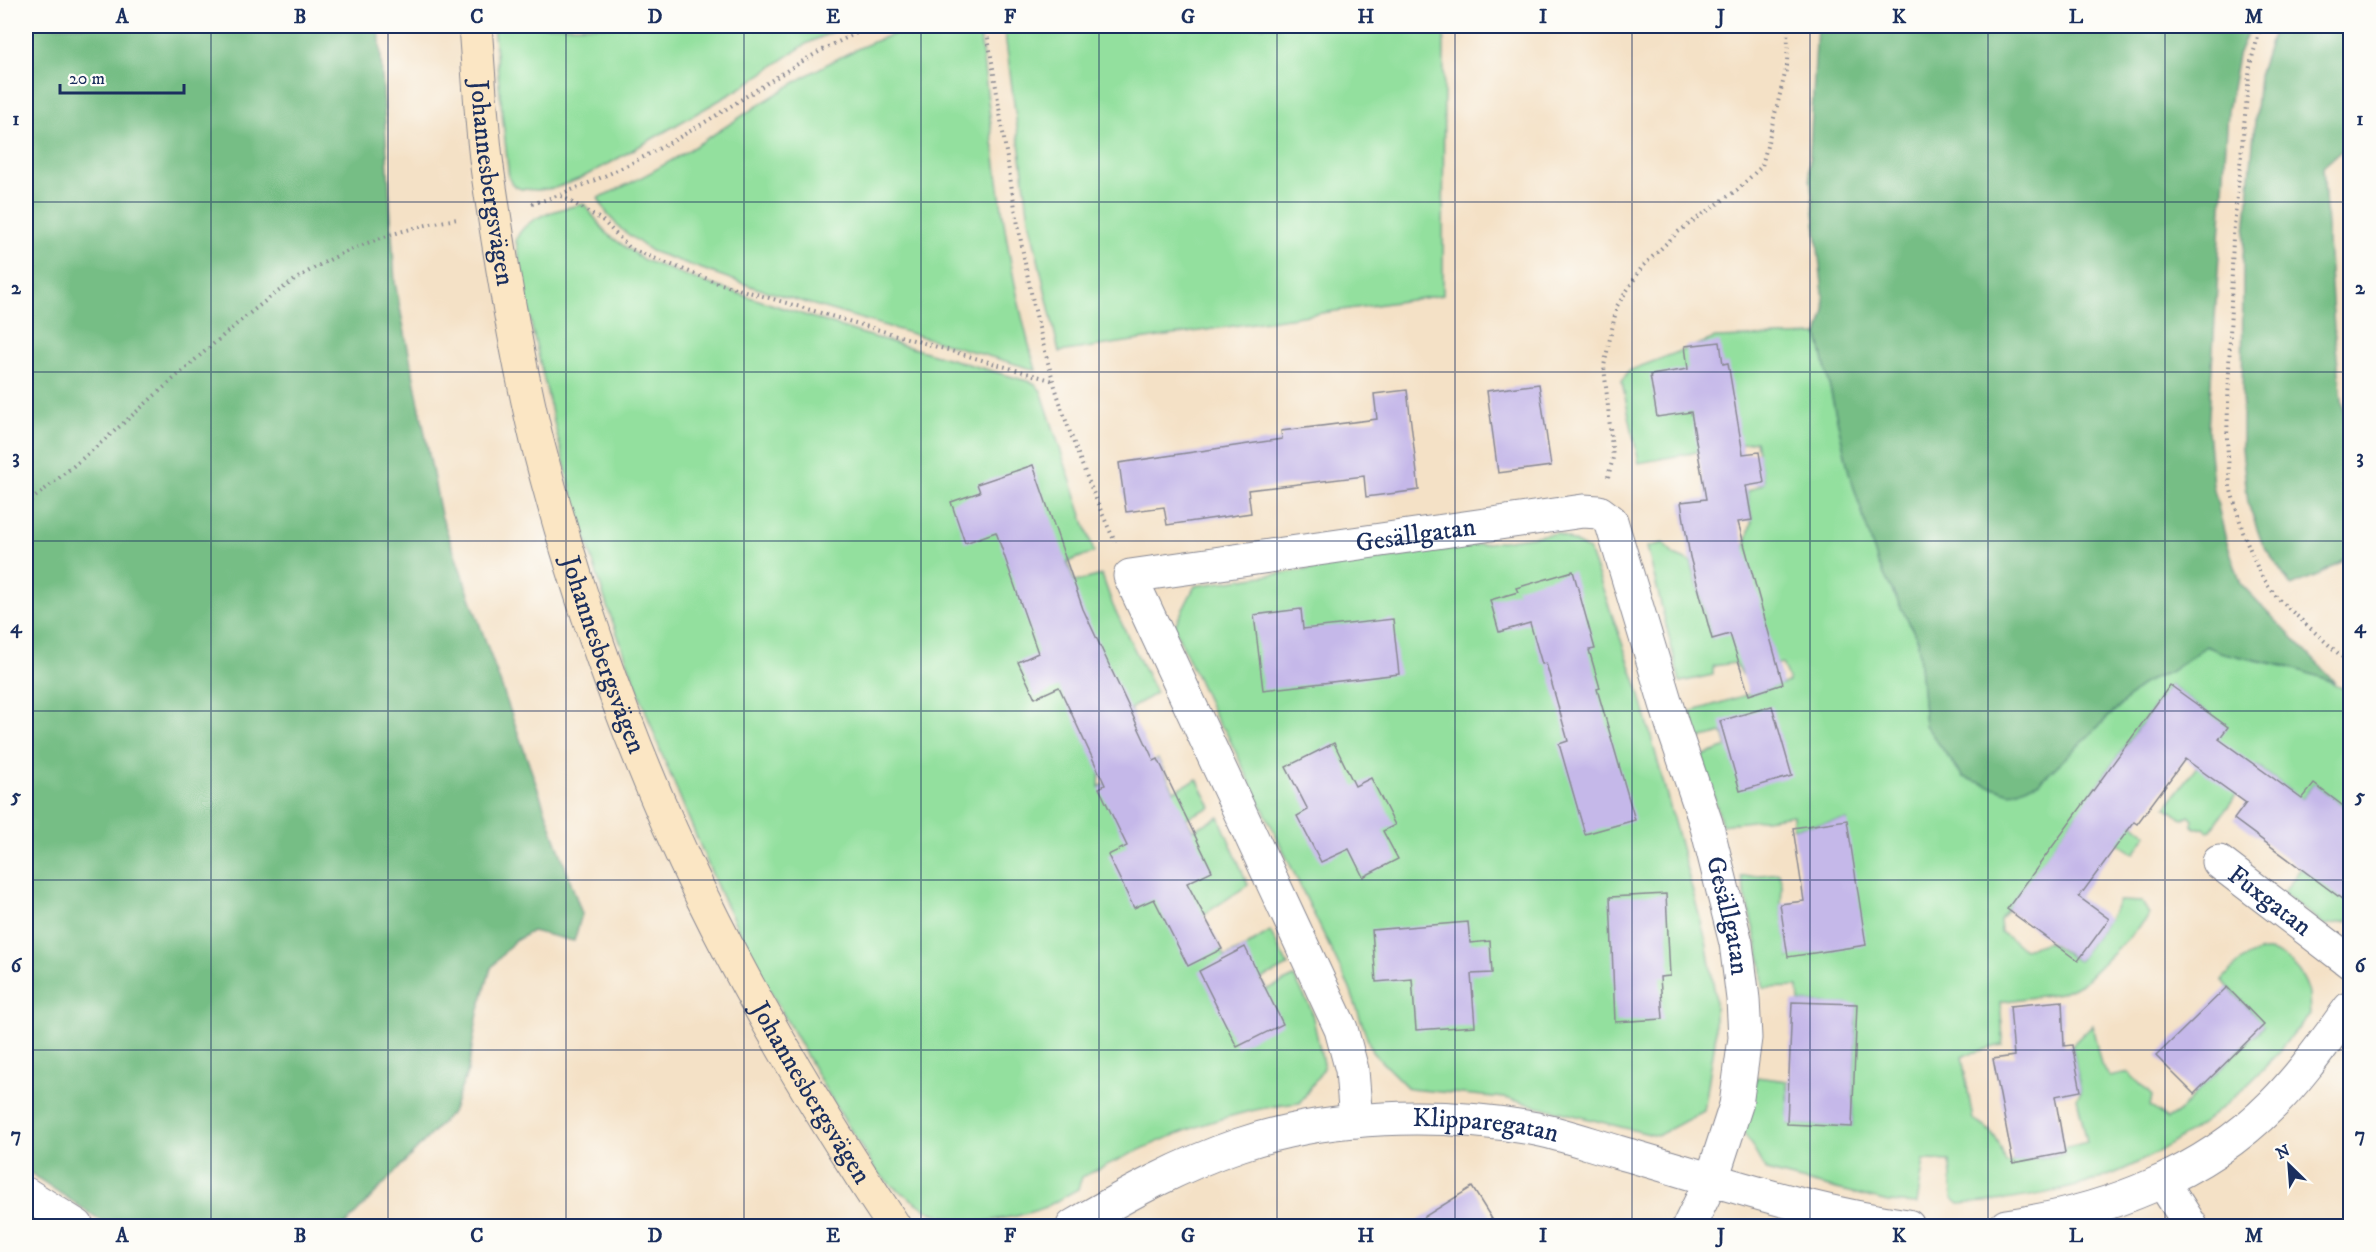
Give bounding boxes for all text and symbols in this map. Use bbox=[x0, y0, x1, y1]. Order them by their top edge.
text: A bbox=[115, 5, 130, 30]
text: B bbox=[294, 5, 306, 30]
text: C bbox=[470, 5, 484, 30]
text: D bbox=[648, 5, 663, 30]
text: E bbox=[826, 5, 840, 30]
text: F bbox=[1004, 5, 1017, 30]
text: G bbox=[1181, 5, 1195, 30]
text: H bbox=[1358, 5, 1375, 30]
text: I bbox=[1539, 5, 1547, 30]
text: J bbox=[1715, 5, 1725, 30]
text: K bbox=[1892, 5, 1907, 30]
text: L bbox=[2069, 5, 2084, 30]
text: M bbox=[2245, 5, 2263, 30]
scale bar bbox=[60, 57, 184, 95]
text: 20 m bbox=[69, 68, 105, 90]
street label: Johannesbergsvägen bbox=[462, 77, 522, 289]
text: 1 bbox=[12, 107, 20, 132]
text: 1 bbox=[2356, 107, 2364, 132]
text: 2 bbox=[11, 276, 22, 301]
text: 2 bbox=[2355, 276, 2366, 301]
text: 3 bbox=[12, 445, 20, 470]
text: 3 bbox=[2356, 445, 2364, 470]
street label: Gesällgatan bbox=[1354, 510, 1478, 560]
street label: Johannesbergsvägen bbox=[553, 550, 653, 759]
text: 4 bbox=[10, 615, 23, 640]
text: 4 bbox=[2354, 615, 2367, 640]
text: 5 bbox=[10, 784, 21, 809]
text: 5 bbox=[2354, 784, 2365, 809]
street label: Gesällgatan bbox=[1698, 853, 1756, 977]
street label: Fuxgatan bbox=[2221, 858, 2319, 944]
text: 6 bbox=[11, 954, 23, 979]
text: 6 bbox=[2355, 954, 2367, 979]
street label: Johannesbergsvägen bbox=[742, 994, 879, 1191]
street label: Klipparegatan bbox=[1412, 1102, 1563, 1150]
text: 7 bbox=[11, 1123, 21, 1148]
text: 7 bbox=[2355, 1123, 2365, 1148]
north arrow bbox=[2259, 1135, 2319, 1195]
text: N bbox=[2273, 1140, 2293, 1164]
text: A bbox=[115, 1224, 130, 1249]
text: B bbox=[294, 1224, 306, 1249]
text: C bbox=[470, 1224, 484, 1249]
text: D bbox=[648, 1224, 663, 1249]
text: E bbox=[826, 1224, 840, 1249]
text: F bbox=[1004, 1224, 1017, 1249]
text: G bbox=[1181, 1224, 1195, 1249]
text: H bbox=[1358, 1224, 1375, 1249]
text: I bbox=[1539, 1224, 1547, 1249]
text: J bbox=[1715, 1224, 1725, 1249]
text: K bbox=[1892, 1224, 1907, 1249]
text: L bbox=[2069, 1224, 2084, 1249]
text: M bbox=[2245, 1224, 2263, 1249]

